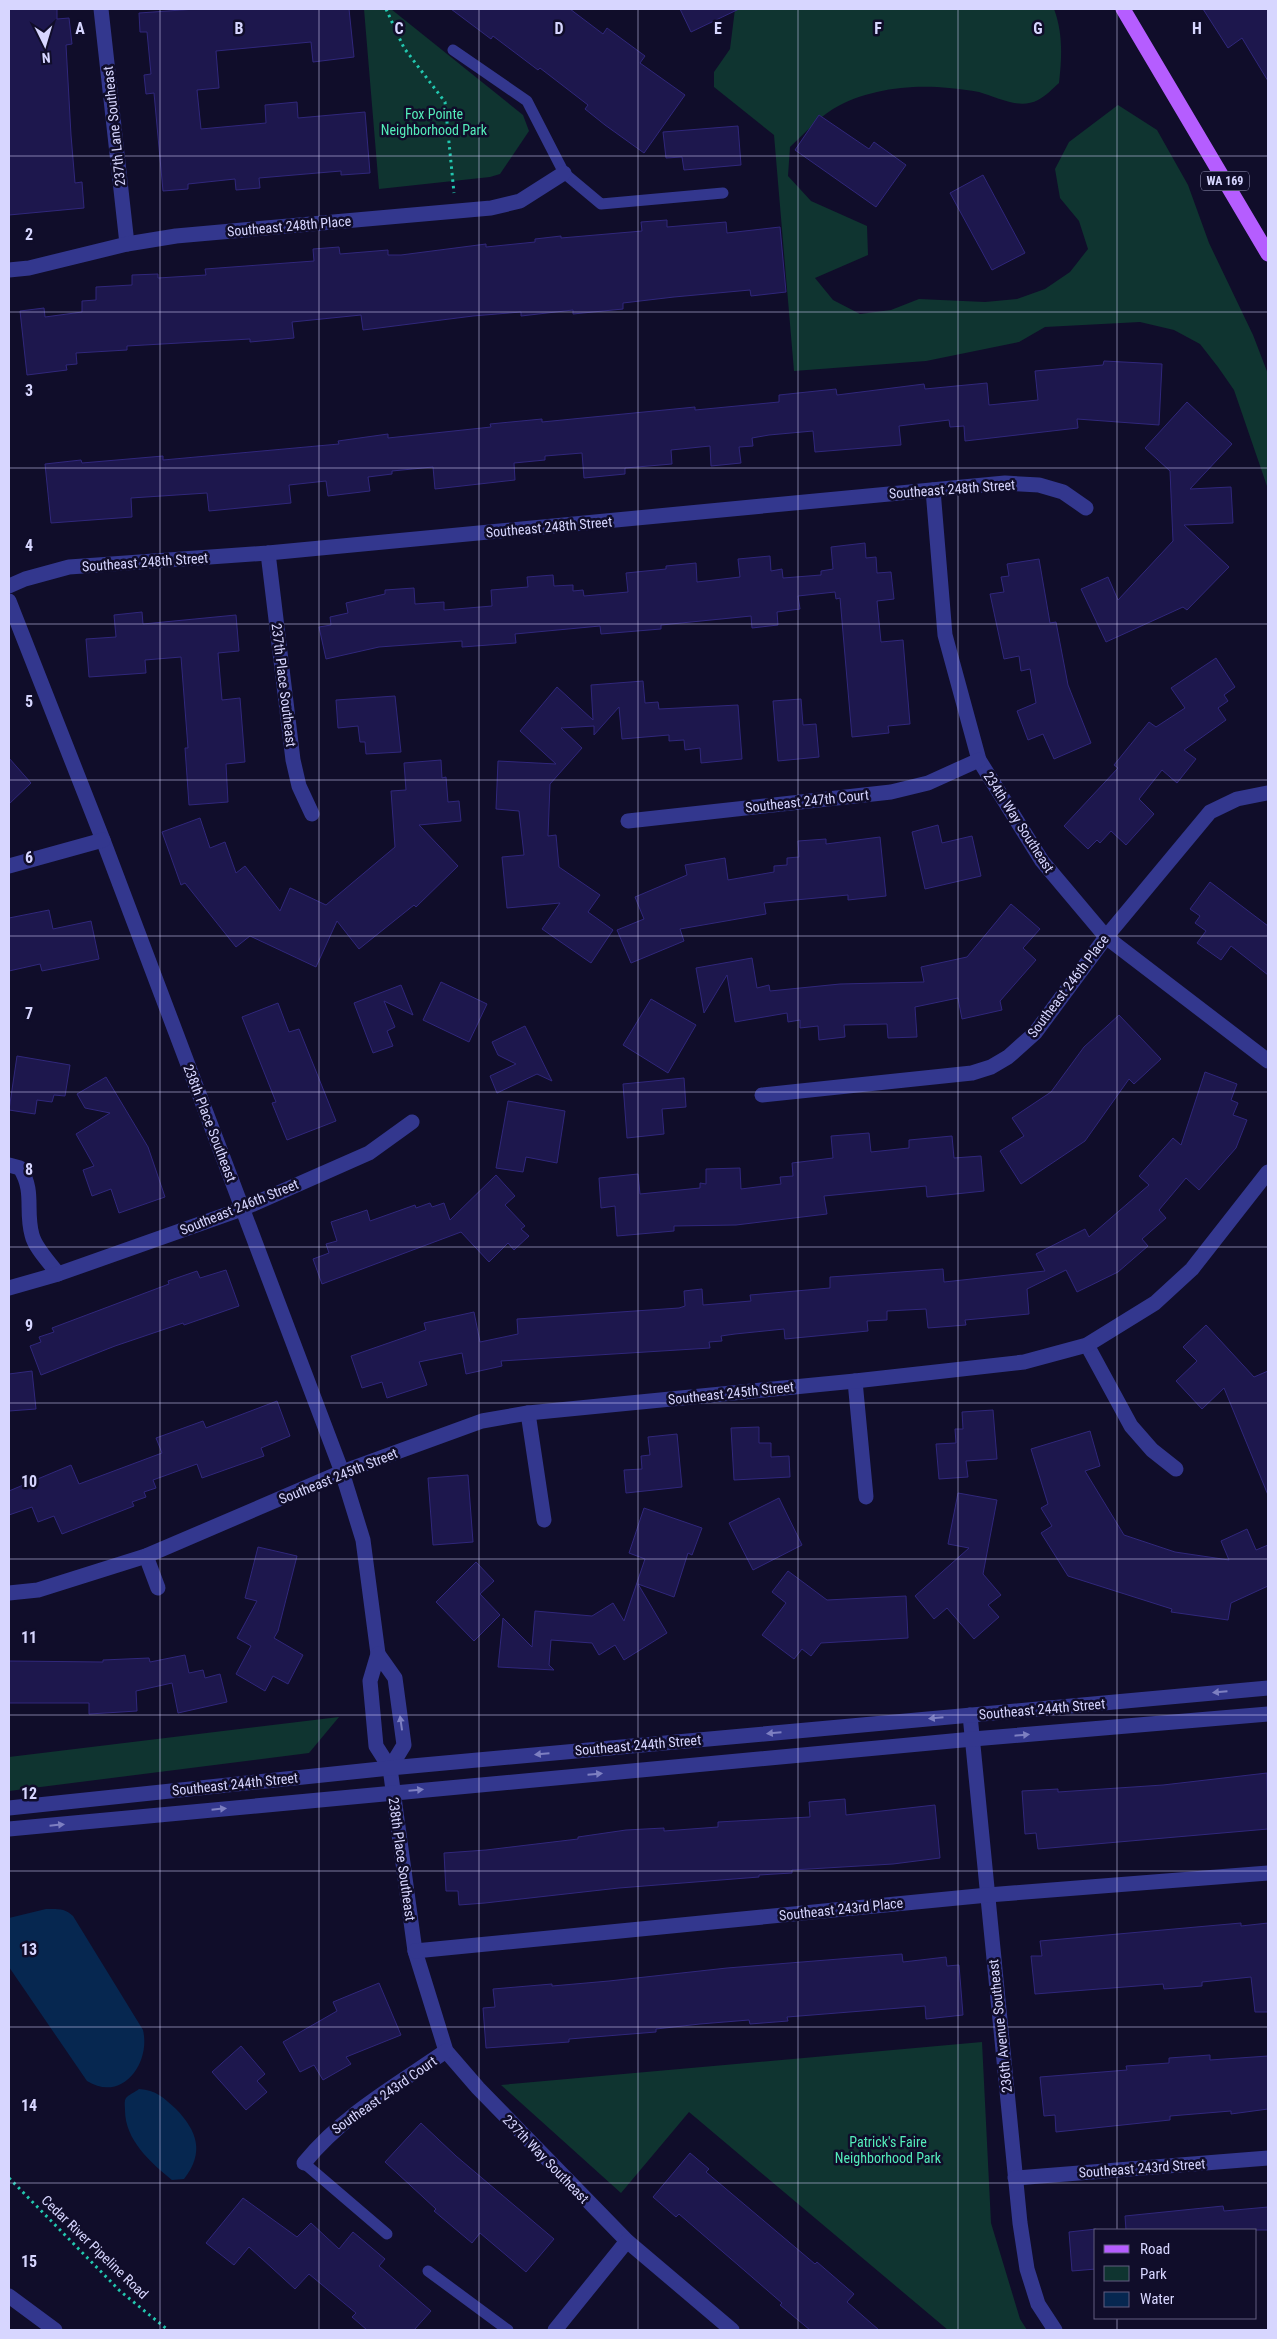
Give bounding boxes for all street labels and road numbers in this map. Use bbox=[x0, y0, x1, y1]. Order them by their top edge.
street label: 237th Lane Southeast bbox=[100, 65, 128, 187]
road number: WA 169 bbox=[1201, 172, 1249, 190]
street label: Southeast 248th Place bbox=[226, 213, 352, 239]
street label: Southeast 248th Street bbox=[888, 477, 1016, 501]
street label: Southeast 248th Street bbox=[485, 514, 613, 540]
street label: Southeast 248th Street bbox=[81, 550, 209, 574]
street label: 237th Place Southeast bbox=[268, 622, 300, 748]
street label: 234th Way Southeast bbox=[981, 769, 1057, 875]
street label: Southeast 247th Court bbox=[744, 787, 870, 815]
street label: Southeast 246th Place bbox=[1024, 931, 1112, 1041]
street label: 238th Place Southeast bbox=[180, 1062, 240, 1184]
street label: Southeast 246th Street bbox=[177, 1176, 301, 1238]
street label: Southeast 245th Street bbox=[667, 1378, 795, 1408]
street label: Southeast 245th Street bbox=[276, 1445, 400, 1507]
street label: Southeast 244th Street bbox=[978, 1696, 1106, 1722]
street label: Southeast 244th Street bbox=[574, 1732, 702, 1758]
street label: Southeast 244th Street bbox=[171, 1769, 299, 1799]
street label: 238th Place Southeast bbox=[385, 1796, 419, 1922]
street label: Southeast 243rd Place bbox=[778, 1894, 904, 1923]
street label: 236th Avenue Southeast bbox=[985, 1958, 1015, 2094]
street label: Southeast 243rd Court bbox=[328, 2053, 440, 2137]
street label: 237th Way Southeast bbox=[500, 2111, 592, 2207]
street label: Southeast 243rd Street bbox=[1078, 2156, 1206, 2180]
street label: Cedar River Pipeline Road bbox=[38, 2192, 152, 2302]

